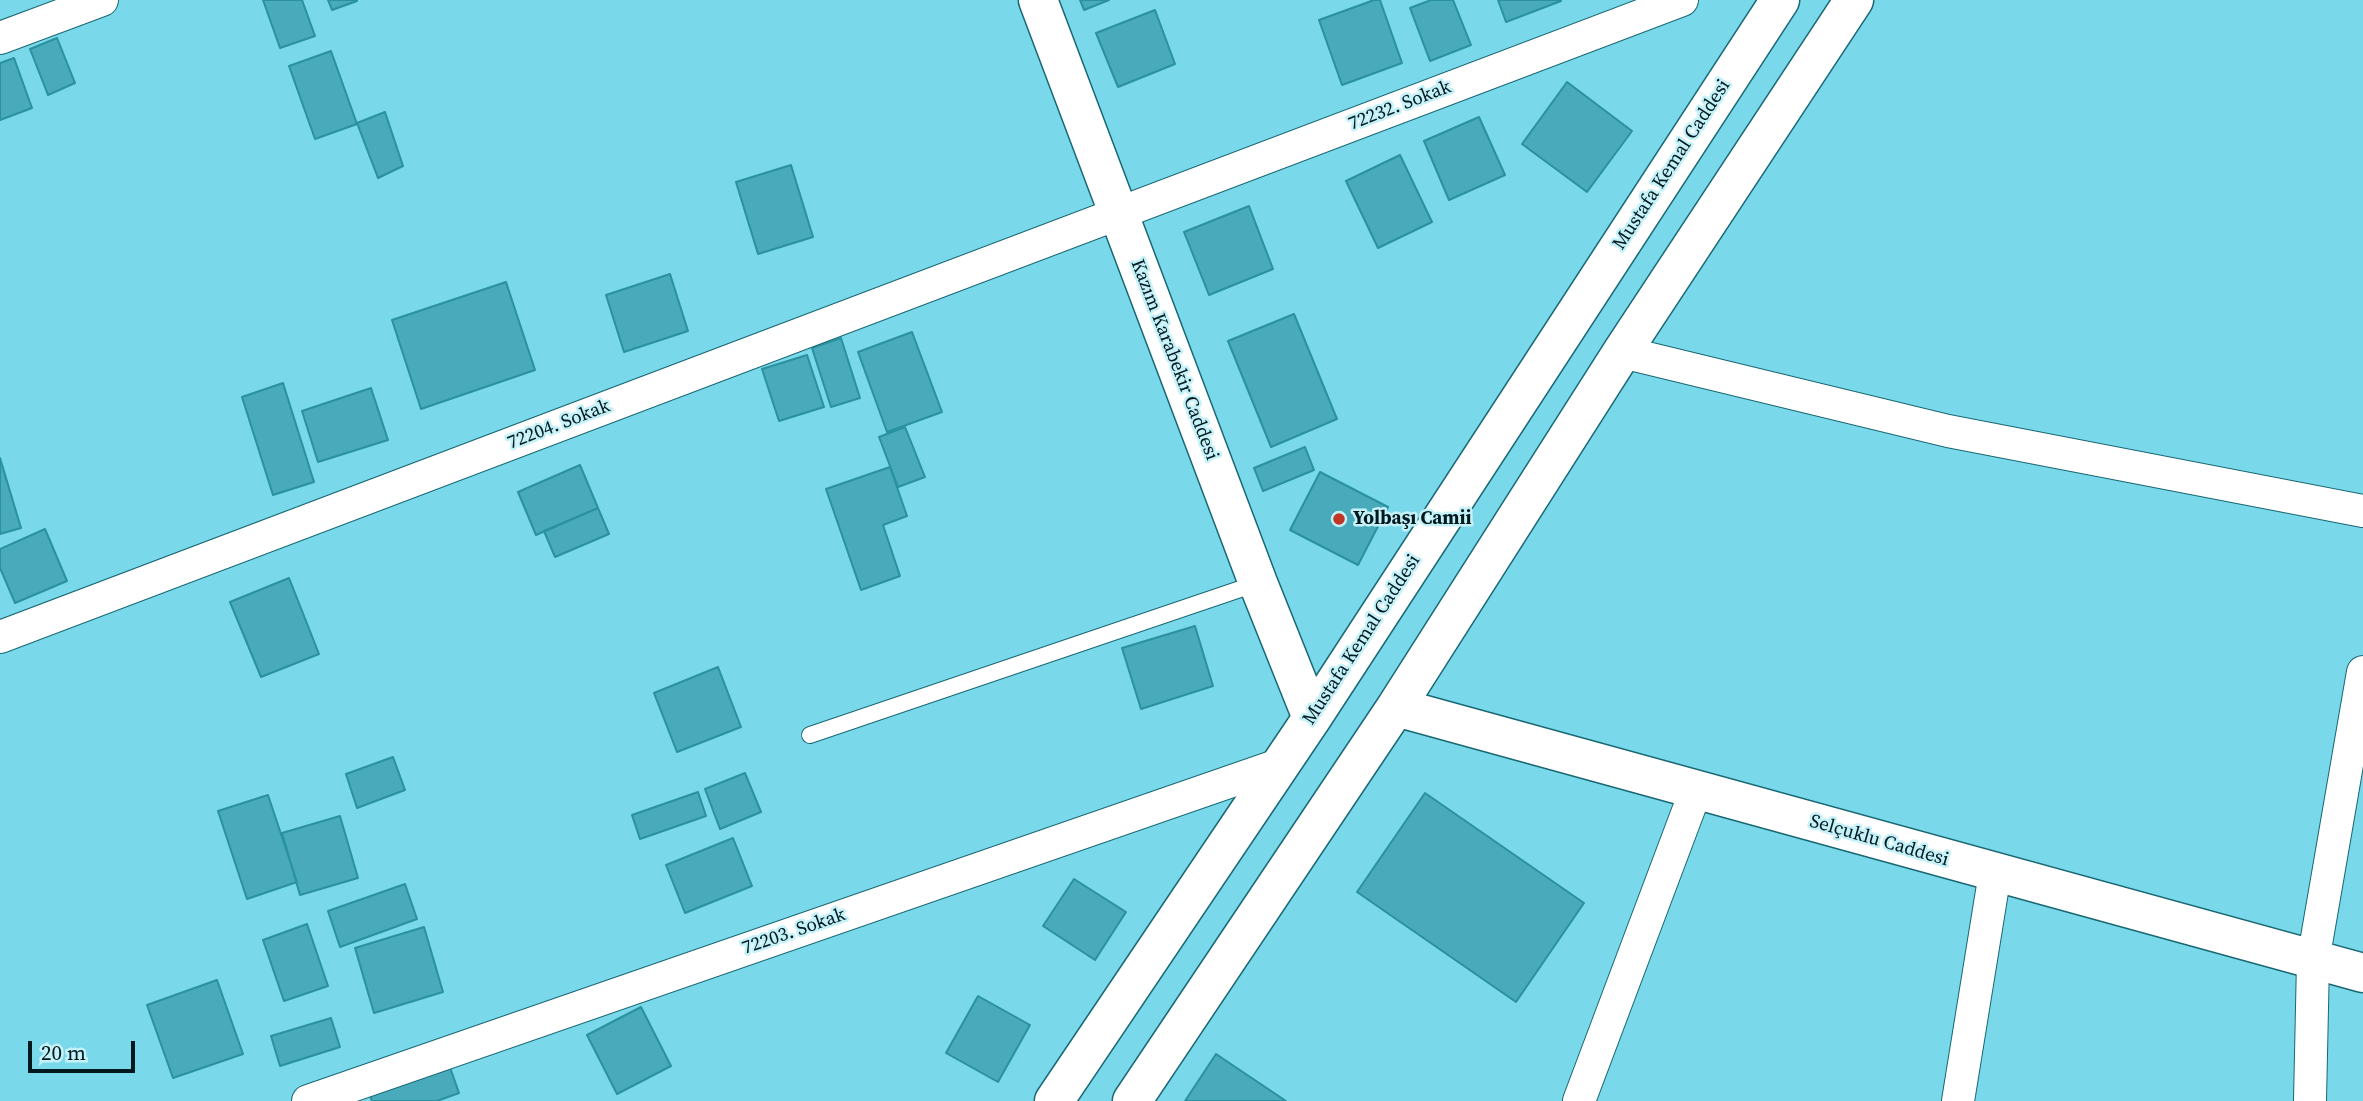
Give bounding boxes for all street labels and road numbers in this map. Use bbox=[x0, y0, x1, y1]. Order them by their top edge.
street label: 72232. Sokak bbox=[1345, 76, 1455, 136]
street label: Mustafa Kemal Caddesi bbox=[1608, 76, 1736, 254]
street label: Kazım Karabekir Caddesi bbox=[1125, 256, 1223, 464]
street label: 72204. Sokak bbox=[504, 395, 614, 455]
street label: Mustafa Kemal Caddesi bbox=[1298, 551, 1426, 729]
street label: Selçuklu Caddesi bbox=[1807, 810, 1951, 872]
street label: 72203. Sokak bbox=[739, 904, 849, 960]

